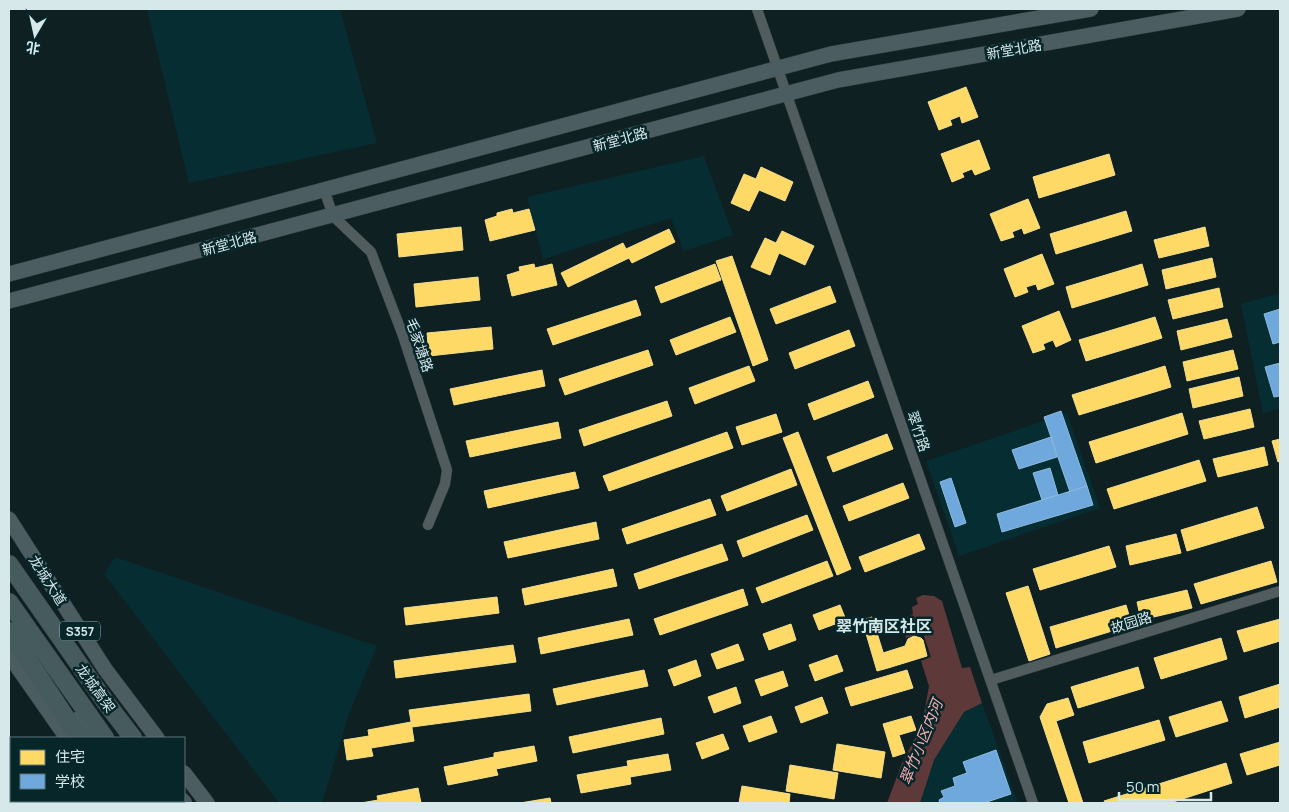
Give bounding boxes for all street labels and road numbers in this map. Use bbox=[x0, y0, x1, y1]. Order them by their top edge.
street label: 新堂北路 bbox=[985, 35, 1043, 63]
street label: 新堂北路 bbox=[590, 123, 650, 155]
street label: 新堂北路 bbox=[199, 227, 259, 259]
street label: 毛家塘路 bbox=[402, 315, 438, 375]
street label: 翠竹路 bbox=[903, 408, 935, 454]
street label: 龙城大道 bbox=[25, 551, 71, 609]
street label: 故园路 bbox=[1108, 607, 1154, 637]
road number: S357 bbox=[60, 622, 100, 640]
street label: 龙城高架 bbox=[72, 660, 120, 716]

